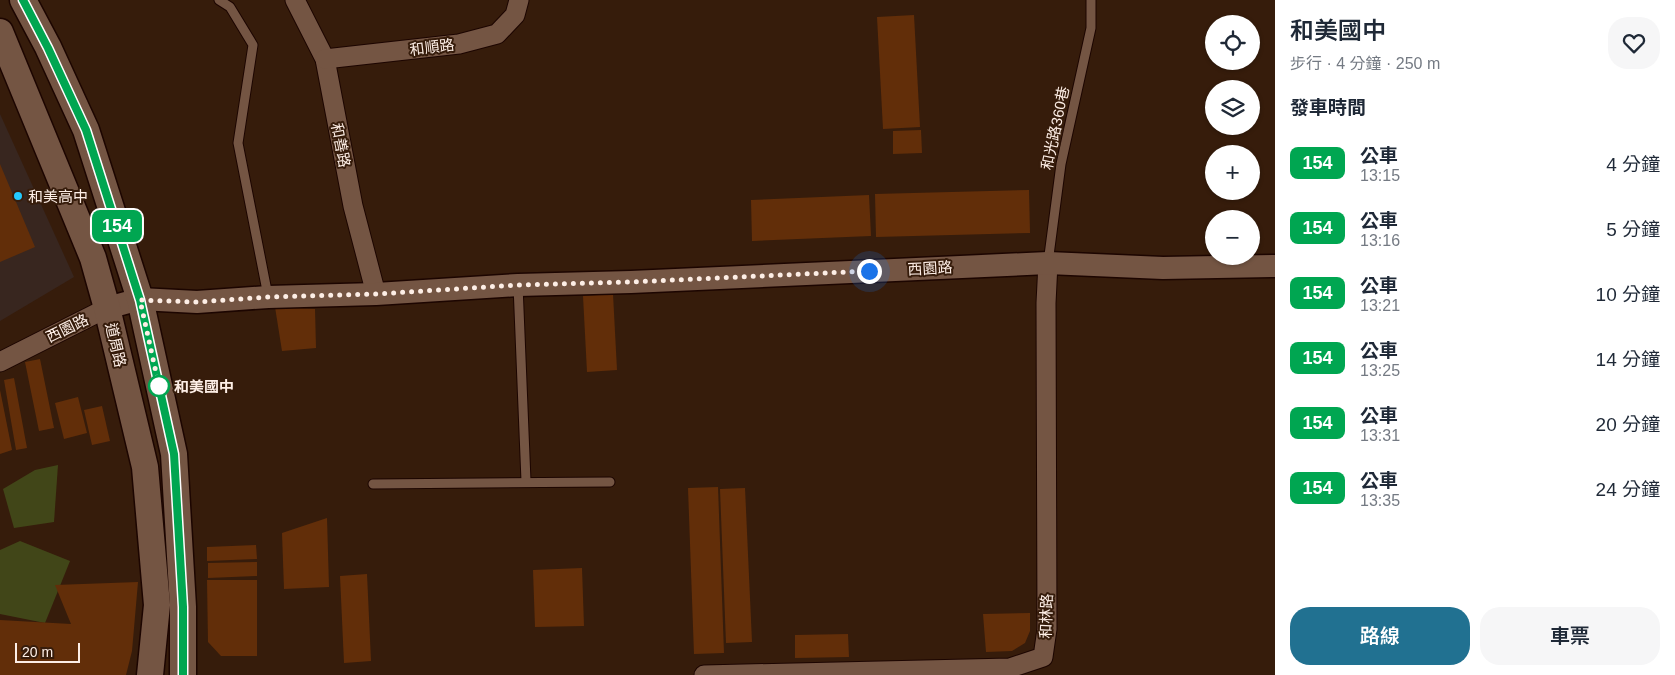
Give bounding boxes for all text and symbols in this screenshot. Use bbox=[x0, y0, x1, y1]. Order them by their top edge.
map controls bbox=[1205, 15, 1260, 265]
button: locate bbox=[1205, 15, 1260, 70]
text: 和美國中 bbox=[1290, 17, 1386, 44]
button: heart bbox=[1608, 17, 1660, 69]
street label: 和順路 bbox=[409, 36, 455, 58]
text: 步行 · 4 分鐘 · 250 m bbox=[1290, 55, 1440, 72]
button: layers bbox=[1205, 80, 1260, 135]
street label: 和光路360巷 bbox=[1038, 85, 1072, 171]
text: 發車時間 bbox=[1290, 97, 1366, 118]
street label: 和善路 bbox=[328, 121, 354, 169]
button: + bbox=[1205, 145, 1260, 200]
text: 公車 bbox=[1360, 145, 1398, 166]
text: 154 bbox=[1302, 153, 1333, 173]
text: 4 分鐘 bbox=[1606, 154, 1660, 175]
text: 13:15 bbox=[1360, 167, 1400, 184]
place label: 和美高中 bbox=[28, 188, 88, 205]
marker: 和美高中 bbox=[12, 190, 24, 202]
line badge: 154 bbox=[88, 210, 146, 242]
button: − bbox=[1205, 210, 1260, 265]
text: 公車 bbox=[1360, 210, 1398, 231]
text: 154 bbox=[102, 216, 132, 236]
text: 154 bbox=[1302, 218, 1333, 238]
text: 5 分鐘 bbox=[1606, 219, 1660, 240]
text: 13:16 bbox=[1360, 232, 1400, 249]
street label: 西園路 bbox=[907, 258, 953, 278]
your location bbox=[857, 259, 882, 284]
text: 公車 bbox=[1360, 275, 1398, 296]
text: 154 bbox=[1302, 283, 1333, 303]
text: 10 分鐘 bbox=[1596, 284, 1660, 305]
text: 13:21 bbox=[1360, 297, 1400, 314]
street label: 西園路 bbox=[43, 310, 91, 346]
street label: 道周路 bbox=[103, 321, 129, 369]
text: 公車 bbox=[1360, 340, 1398, 361]
text: 154 bbox=[1302, 348, 1333, 368]
text: 14 分鐘 bbox=[1596, 349, 1660, 370]
text: 13:25 bbox=[1360, 362, 1400, 379]
marker: 和美國中 bbox=[148, 375, 170, 397]
place label: 和美國中 bbox=[174, 378, 234, 395]
text: 公車 bbox=[1360, 405, 1398, 426]
text: 154 bbox=[1302, 413, 1333, 433]
text: 20 分鐘 bbox=[1596, 414, 1660, 435]
text: 13:31 bbox=[1360, 427, 1400, 444]
text: 公車 bbox=[1360, 470, 1398, 491]
text: 154 bbox=[1302, 478, 1333, 498]
text: 24 分鐘 bbox=[1596, 479, 1660, 500]
text: 13:35 bbox=[1360, 492, 1400, 509]
street label: 和林路 bbox=[1037, 593, 1055, 639]
button: 路線 bbox=[1290, 607, 1470, 665]
button: 車票 bbox=[1480, 607, 1660, 665]
scale bar bbox=[15, 640, 80, 663]
text: 20 m bbox=[22, 644, 53, 660]

